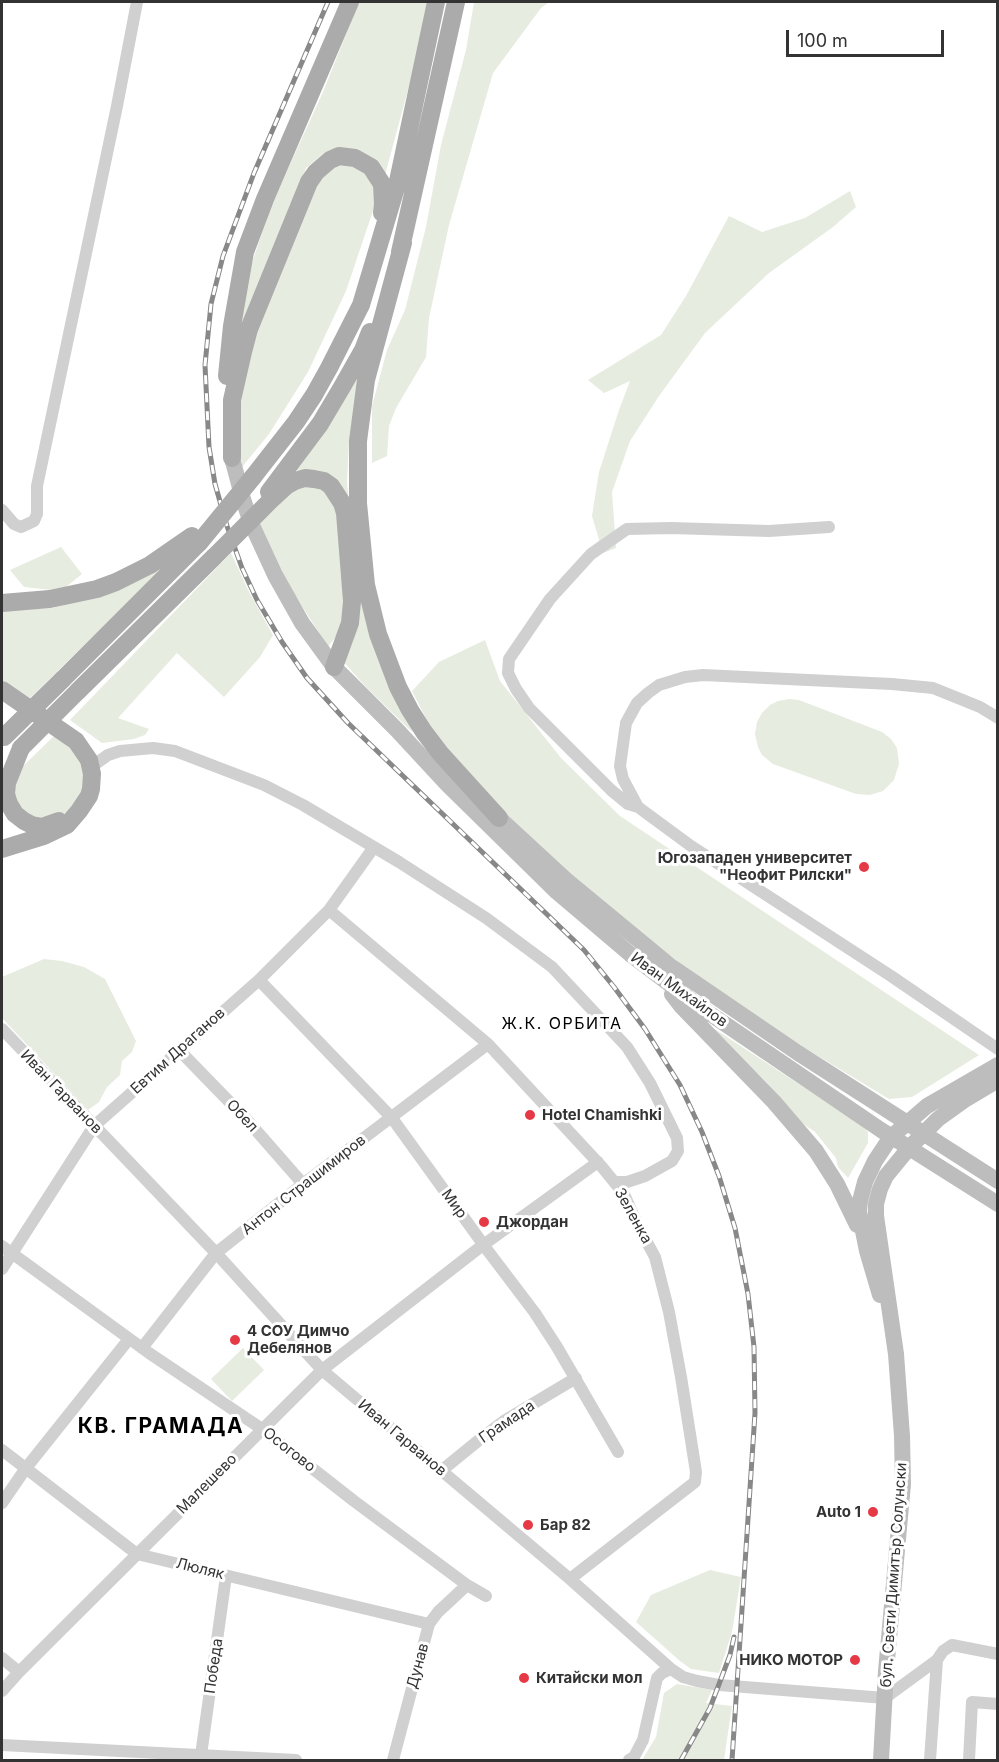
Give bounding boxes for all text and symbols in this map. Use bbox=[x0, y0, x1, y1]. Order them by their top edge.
scale bar bbox=[789, 18, 946, 56]
text: 100 m bbox=[797, 30, 848, 51]
place label: Югозападен университет "Неофит Рилски" bbox=[658, 849, 852, 884]
marker: Югозападен университет "Неофит Рилски" bbox=[857, 860, 871, 874]
street label: Иван Михайлов bbox=[627, 949, 731, 1031]
street label: Евтим Драганов bbox=[127, 1004, 229, 1098]
district label: Ж.К. ОРБИТА bbox=[501, 1014, 623, 1034]
street label: Иван Гарванов bbox=[16, 1046, 106, 1138]
street label: Обел bbox=[223, 1096, 261, 1136]
place label: Hotel Chamishki bbox=[542, 1106, 662, 1124]
marker: Hotel Chamishki bbox=[523, 1108, 537, 1122]
street label: Антон Страшимиров bbox=[238, 1131, 370, 1239]
street label: Зеленка bbox=[610, 1185, 656, 1247]
street label: Мир bbox=[437, 1186, 471, 1222]
place label: Джордан bbox=[496, 1213, 568, 1231]
marker: Джордан bbox=[477, 1215, 491, 1229]
place label: 4 СОУ Димчо Дебелянов bbox=[247, 1322, 349, 1357]
marker: 4 СОУ Димчо Дебелянов bbox=[228, 1333, 242, 1347]
street label: Иван Гарванов bbox=[354, 1396, 450, 1480]
street label: Грамада bbox=[476, 1397, 538, 1447]
district label: КВ. ГРАМАДА bbox=[78, 1414, 244, 1440]
street label: Осогово bbox=[259, 1424, 319, 1476]
street label: Малешево bbox=[173, 1450, 241, 1518]
street label: бул. Свети Димитър Солунски bbox=[877, 1462, 911, 1688]
place label: Auto 1 bbox=[816, 1503, 861, 1521]
marker: Auto 1 bbox=[866, 1505, 880, 1519]
place label: Бар 82 bbox=[540, 1516, 591, 1534]
marker: Бар 82 bbox=[521, 1518, 535, 1532]
street label: Люляк bbox=[174, 1554, 226, 1584]
street label: Победа bbox=[201, 1637, 227, 1695]
street label: Дунав bbox=[403, 1641, 433, 1691]
place label: НИКО МОТОР bbox=[739, 1651, 843, 1669]
marker: НИКО МОТОР bbox=[848, 1653, 862, 1667]
place label: Китайски мол bbox=[536, 1669, 643, 1687]
marker: Китайски мол bbox=[517, 1671, 531, 1685]

